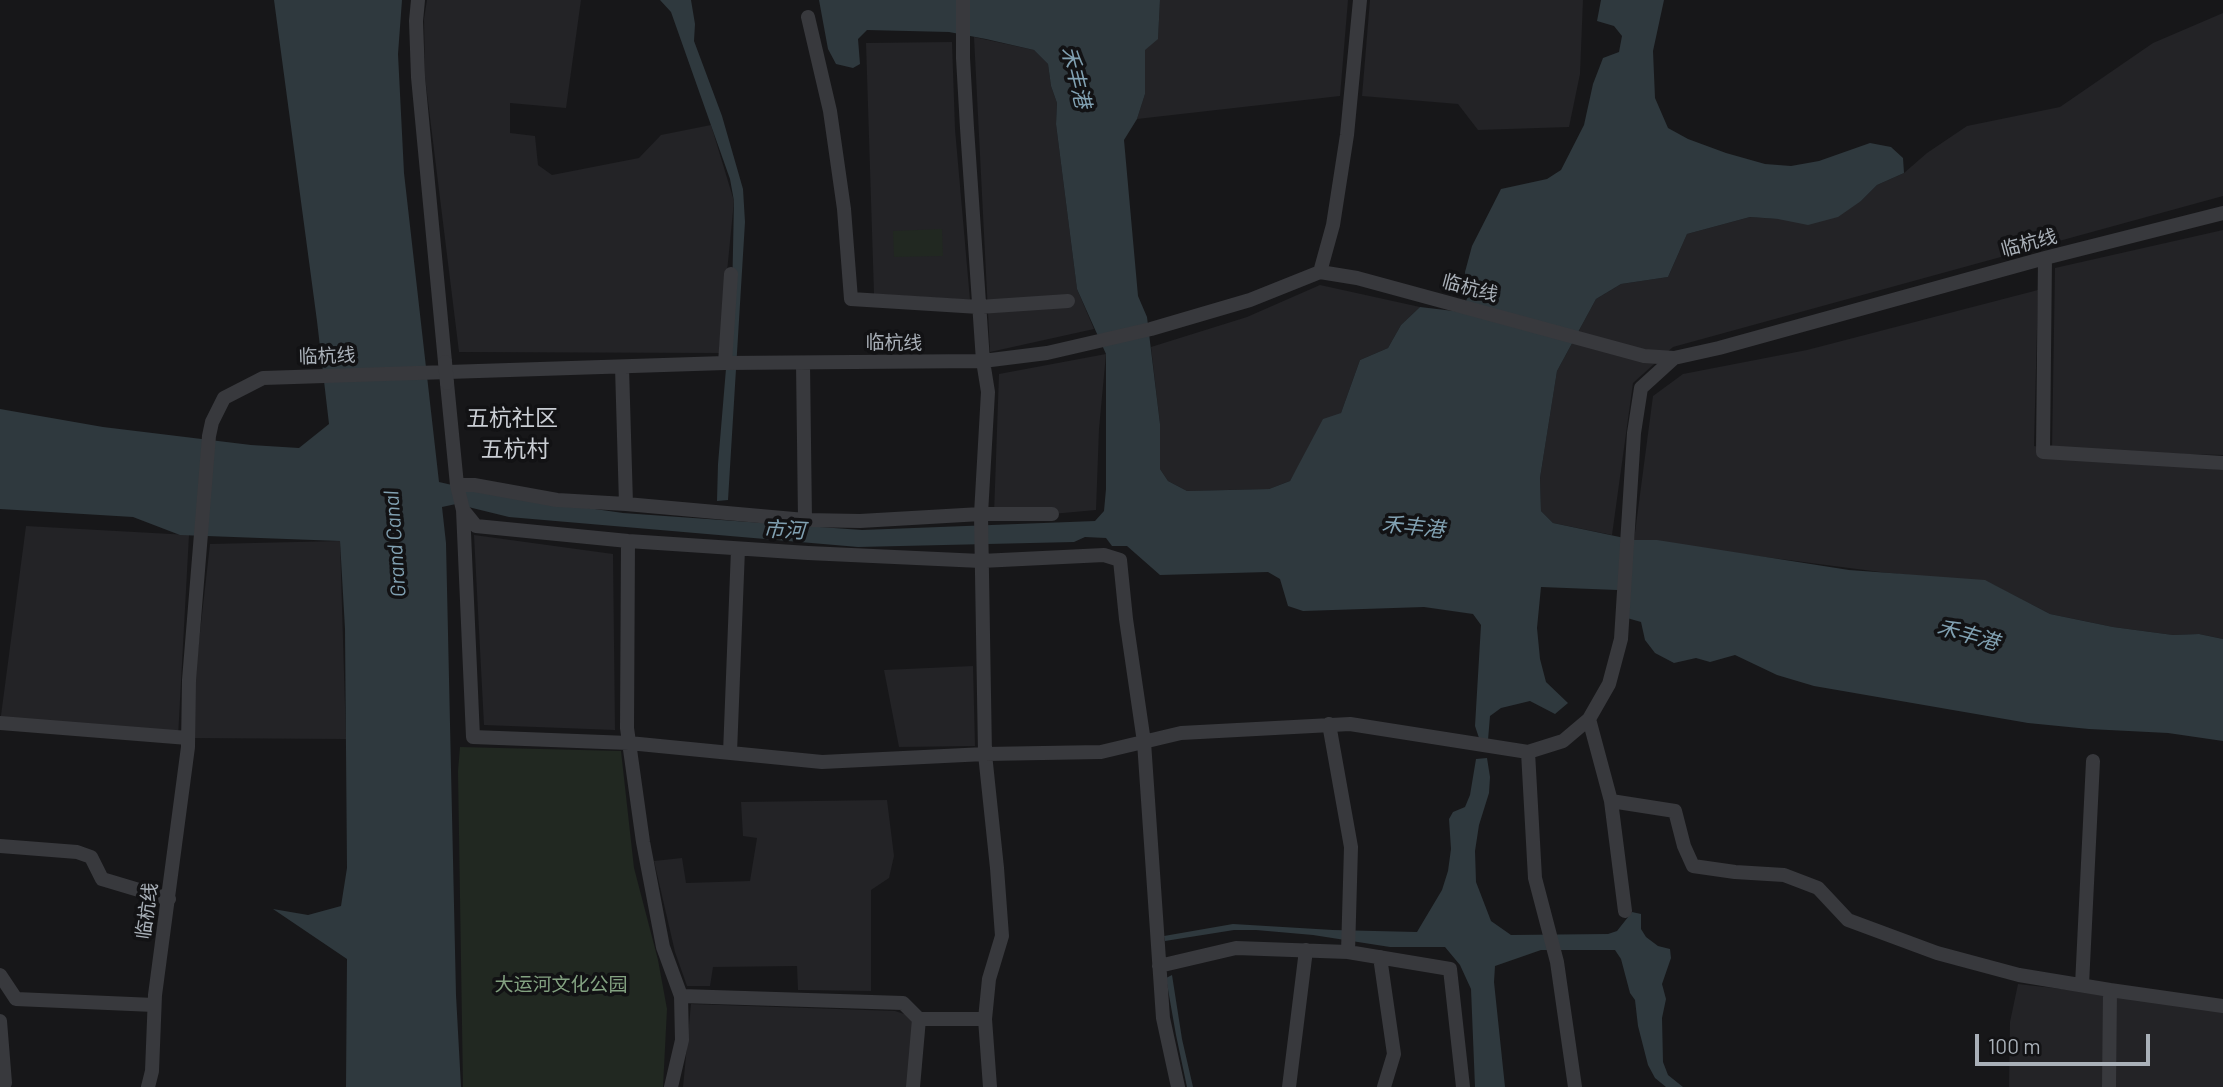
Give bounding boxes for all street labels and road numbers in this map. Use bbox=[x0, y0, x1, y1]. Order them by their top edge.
street label: 临杭线 bbox=[1999, 225, 2059, 261]
street label: 临杭线 bbox=[1440, 270, 1500, 306]
street label: 临杭线 bbox=[866, 332, 922, 354]
street label: 临杭线 bbox=[298, 344, 356, 368]
street label: 临杭线 bbox=[132, 881, 162, 941]

